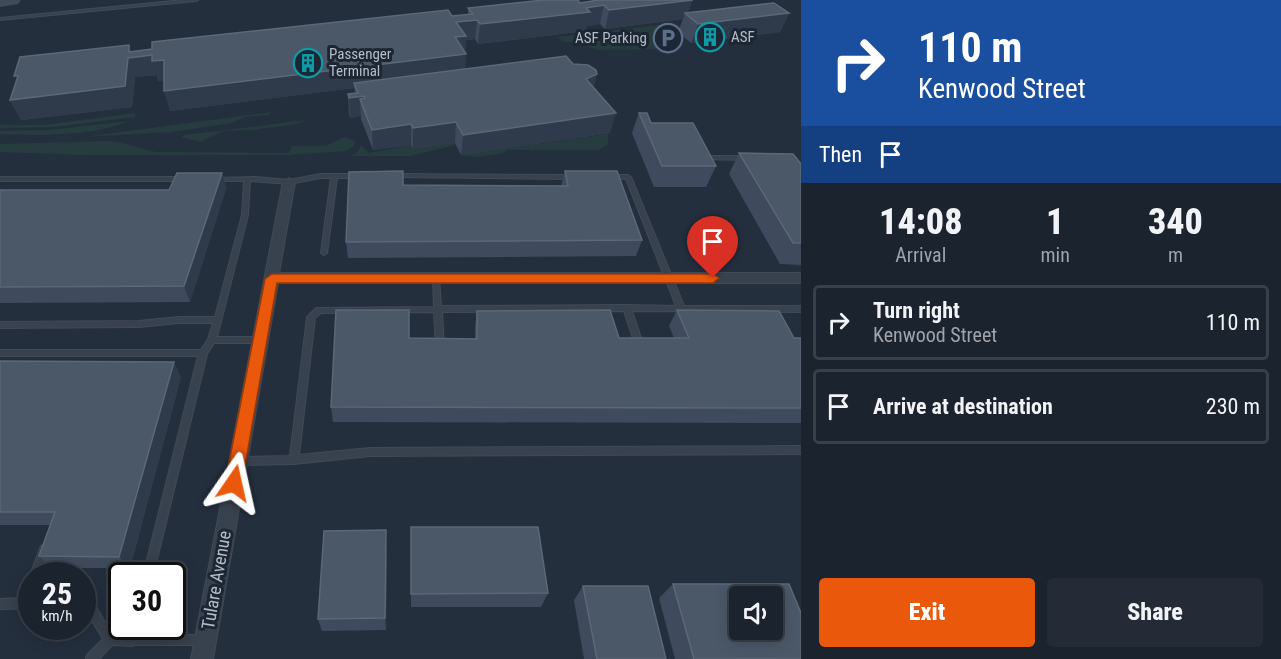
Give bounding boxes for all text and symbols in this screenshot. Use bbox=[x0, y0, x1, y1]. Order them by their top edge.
building icon: ASF bbox=[694, 21, 726, 53]
parking icon: ASF Parking bbox=[652, 22, 684, 54]
text: 110 m bbox=[918, 23, 1023, 72]
icon: right bbox=[819, 24, 897, 102]
place label: ASF bbox=[731, 28, 755, 46]
place label: ASF Parking bbox=[575, 29, 647, 47]
place label: Passenger Terminal bbox=[329, 45, 392, 80]
building icon: Passenger Terminal bbox=[292, 47, 324, 79]
text: Kenwood Street bbox=[918, 73, 1086, 105]
icon: arrive bbox=[874, 138, 907, 171]
text: Then bbox=[819, 142, 862, 167]
text: 14:08 bbox=[879, 201, 962, 243]
text: 1 bbox=[1046, 201, 1064, 243]
text: 340 bbox=[1148, 201, 1203, 243]
pin bbox=[687, 216, 738, 278]
icon: arrive bbox=[696, 225, 729, 258]
text: Arrival bbox=[895, 243, 946, 267]
text: min bbox=[1041, 243, 1070, 267]
text: m bbox=[1168, 243, 1183, 267]
text: Turn right bbox=[873, 298, 960, 323]
icon: right bbox=[822, 306, 855, 339]
text: 110 m bbox=[1206, 310, 1260, 335]
text: Kenwood Street bbox=[873, 323, 997, 347]
icon: arrive bbox=[822, 390, 855, 423]
text: Arrive at destination bbox=[873, 394, 1053, 419]
text: 230 m bbox=[1206, 394, 1260, 419]
position arrow bbox=[202, 451, 266, 515]
street label: Tulare Avenue bbox=[197, 529, 235, 631]
speed limit sign: 30 bbox=[108, 562, 186, 640]
text: 25 bbox=[42, 576, 72, 611]
button: Exit bbox=[819, 578, 1035, 647]
button: Share bbox=[1047, 578, 1263, 647]
map controls bbox=[729, 586, 783, 640]
button: sound bbox=[729, 586, 783, 640]
text: km/h bbox=[42, 607, 72, 625]

